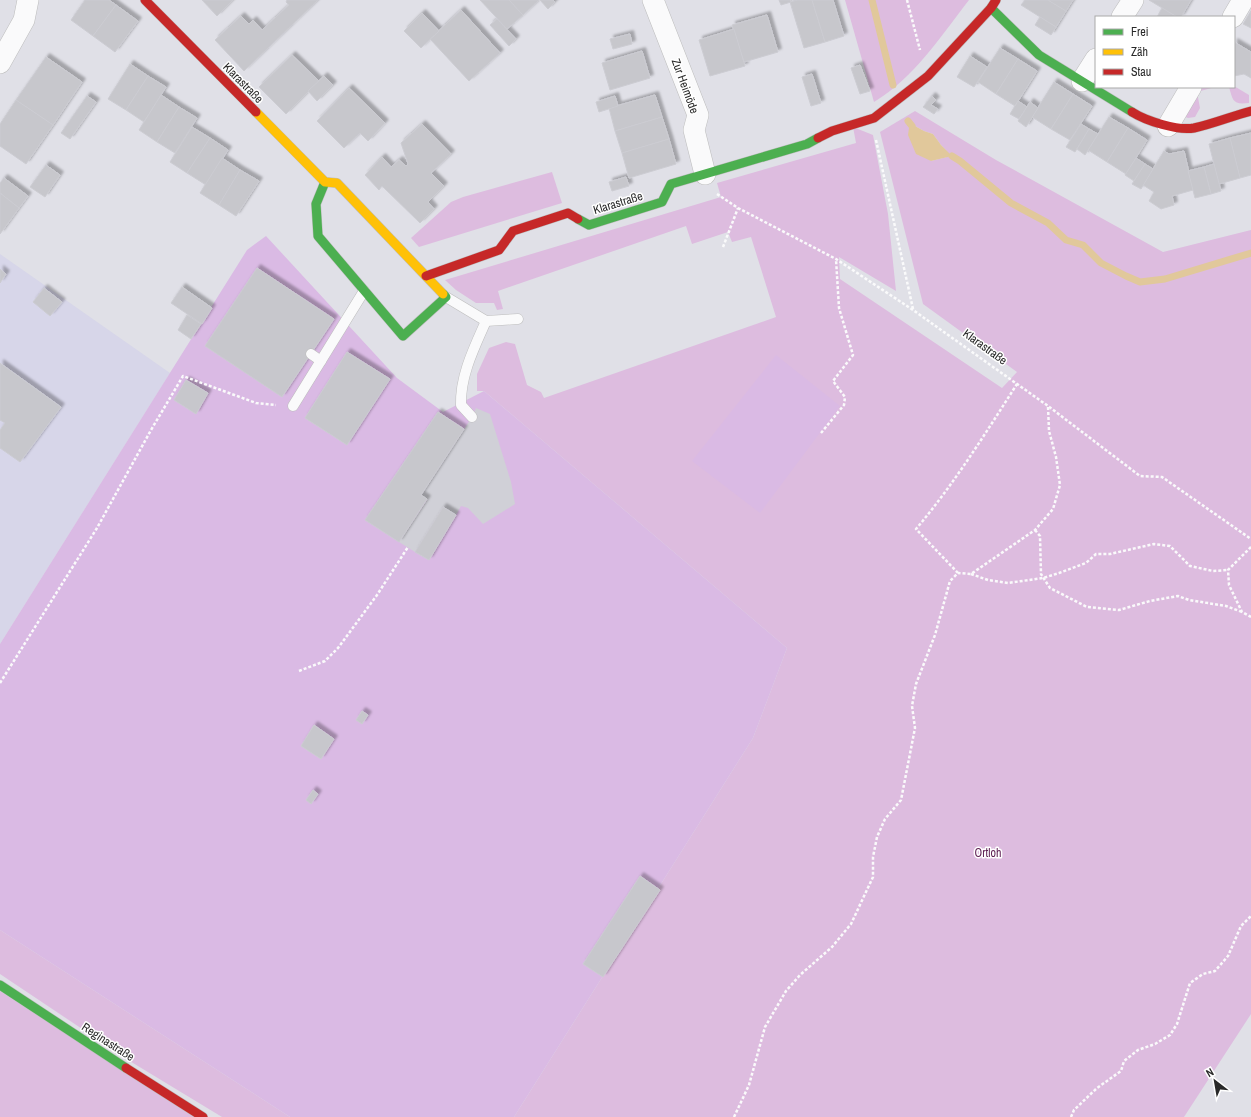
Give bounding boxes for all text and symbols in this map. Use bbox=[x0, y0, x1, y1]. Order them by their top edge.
legend bbox=[1095, 16, 1235, 88]
text: Frei bbox=[1131, 24, 1149, 40]
text: Zäh bbox=[1131, 44, 1148, 60]
street label: Zur Heimöde bbox=[668, 56, 702, 116]
street label: Klarastraße bbox=[219, 59, 267, 107]
text: Stau bbox=[1131, 64, 1151, 80]
street label: Klarastraße bbox=[591, 188, 645, 218]
street label: Klarastraße bbox=[960, 326, 1010, 368]
park label: Ortloh bbox=[975, 845, 1001, 861]
street label: Reginastraße bbox=[79, 1019, 137, 1065]
north arrow bbox=[1195, 1061, 1235, 1101]
text: N bbox=[1203, 1065, 1216, 1080]

